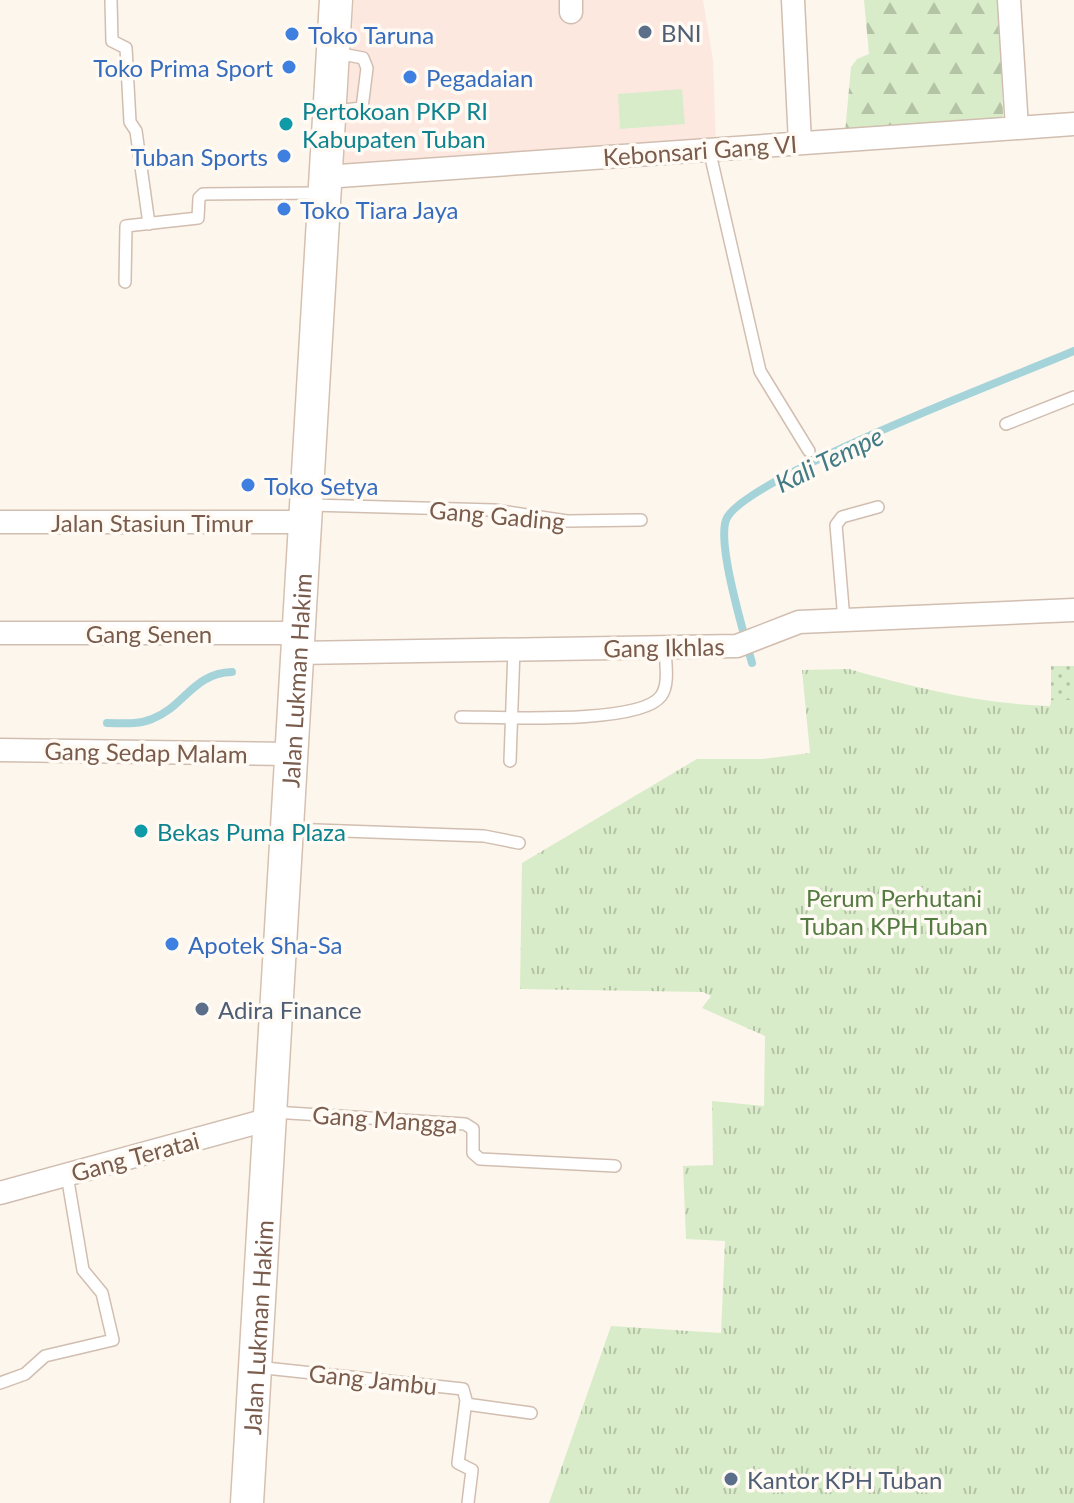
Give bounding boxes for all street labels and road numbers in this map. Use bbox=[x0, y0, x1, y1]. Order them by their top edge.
street label: Kebonsari Gang VI bbox=[602, 129, 798, 171]
street label: Gang Gading bbox=[428, 495, 566, 535]
street label: Jalan Stasiun Timur bbox=[51, 508, 253, 537]
street label: Jalan Lukman Hakim bbox=[275, 572, 317, 789]
street label: Gang Senen bbox=[86, 619, 212, 648]
street label: Gang Ikhlas bbox=[603, 631, 725, 663]
street label: Gang Sedap Malam bbox=[44, 736, 248, 768]
street label: Gang Mangga bbox=[311, 1099, 459, 1139]
street label: Gang Teratai bbox=[68, 1125, 202, 1187]
street label: Jalan Lukman Hakim bbox=[237, 1219, 278, 1435]
street label: Gang Jambu bbox=[307, 1358, 439, 1400]

